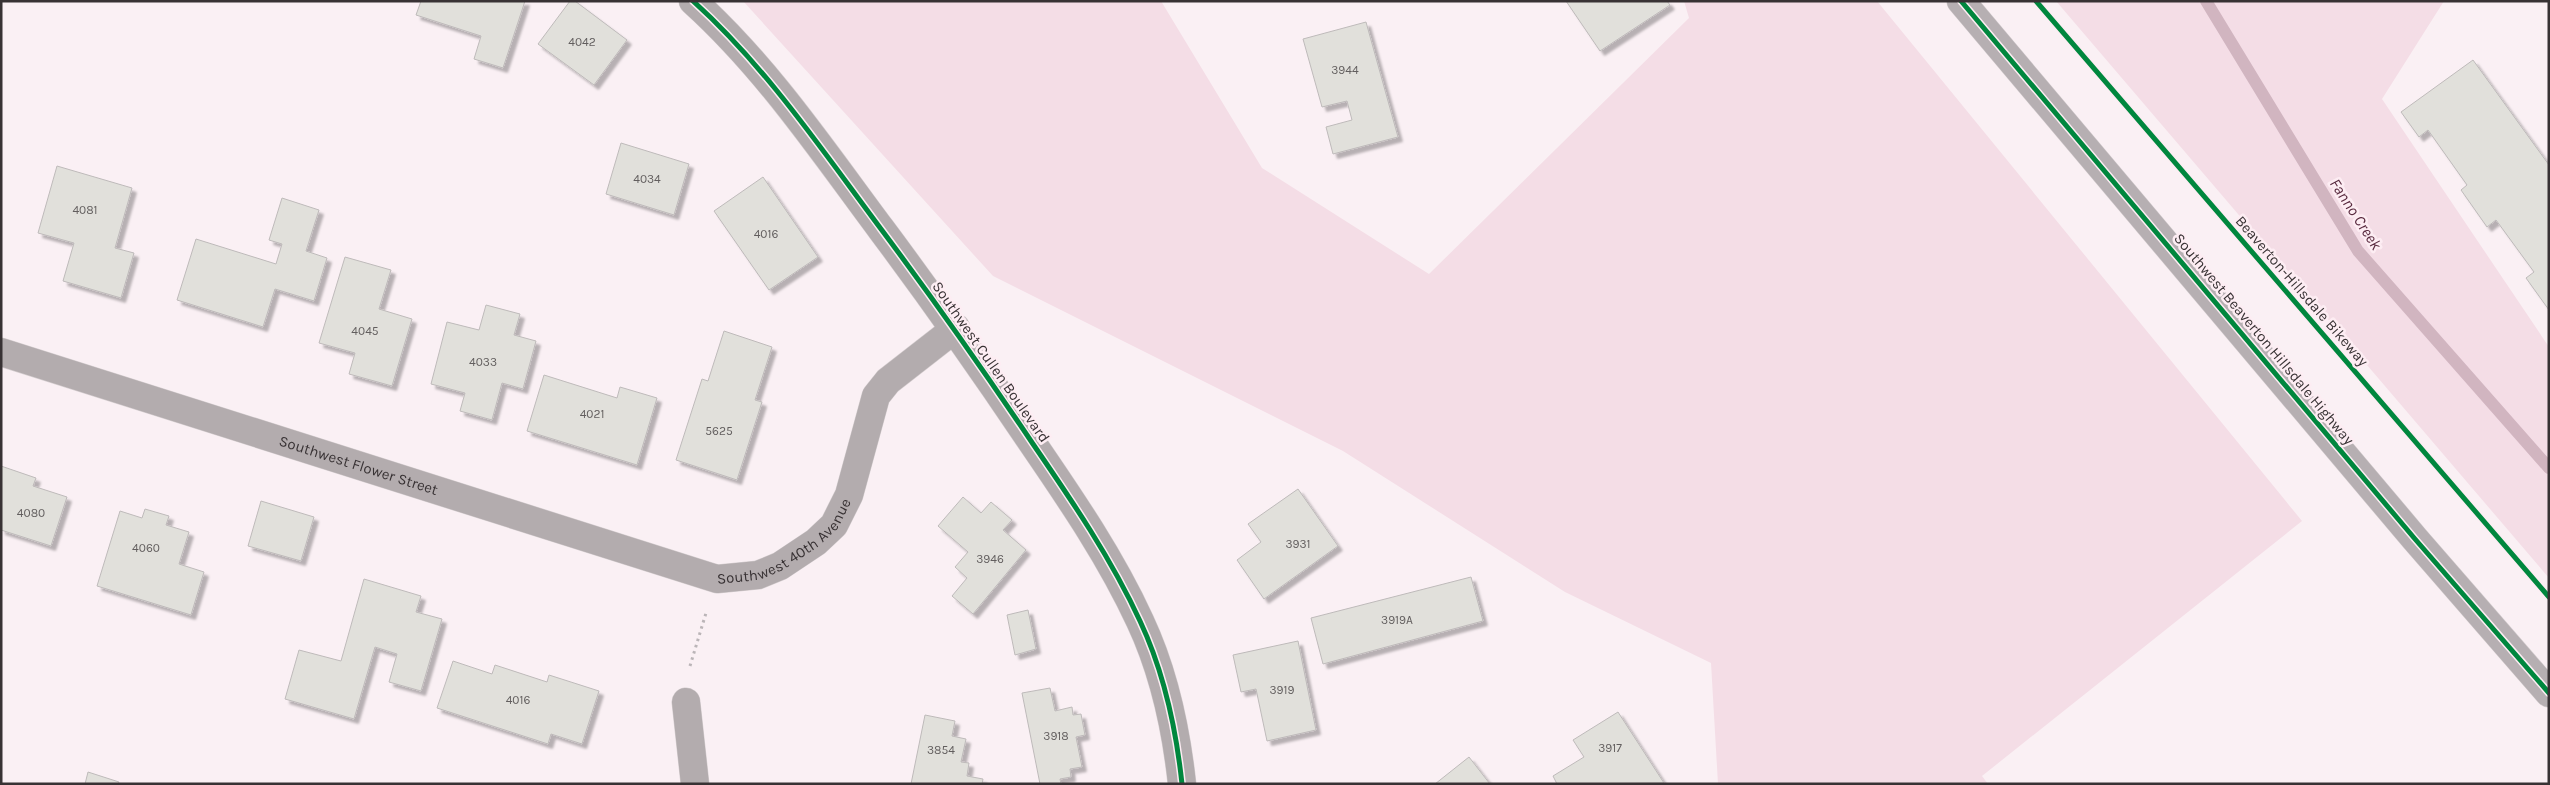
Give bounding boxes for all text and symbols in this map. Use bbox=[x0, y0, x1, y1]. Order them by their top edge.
house number: 4042 bbox=[568, 35, 596, 49]
house number: 3944 bbox=[1331, 63, 1359, 77]
house number: 4034 bbox=[633, 172, 661, 186]
water label: Fanno Creek bbox=[2326, 175, 2387, 254]
house number: 4081 bbox=[72, 203, 98, 217]
street label: Beaverton-Hillsdale Bikeway bbox=[2232, 212, 2372, 370]
house number: 4016 bbox=[754, 227, 778, 241]
street label: Southwest Beaverton Hillsdale Highway bbox=[2170, 230, 2358, 448]
street label: Southwest Cullen Boulevard bbox=[928, 278, 1054, 446]
house number: 4045 bbox=[351, 324, 379, 338]
house number: 4033 bbox=[469, 355, 497, 369]
house number: 4021 bbox=[580, 407, 604, 421]
house number: 5625 bbox=[705, 424, 733, 438]
street label: Southwest Flower Street bbox=[277, 432, 441, 499]
street label: Southwest 40th Avenue bbox=[716, 495, 855, 588]
house number: 4080 bbox=[17, 506, 45, 520]
house number: 3931 bbox=[1285, 537, 1311, 551]
house number: 4060 bbox=[132, 541, 160, 555]
house number: 3946 bbox=[976, 552, 1004, 566]
house number: 3919A bbox=[1381, 613, 1413, 627]
house number: 3919 bbox=[1270, 683, 1295, 697]
house number: 4016 bbox=[506, 693, 530, 707]
house number: 3918 bbox=[1043, 729, 1069, 743]
house number: 3917 bbox=[1598, 741, 1622, 755]
house number: 3854 bbox=[927, 743, 955, 757]

